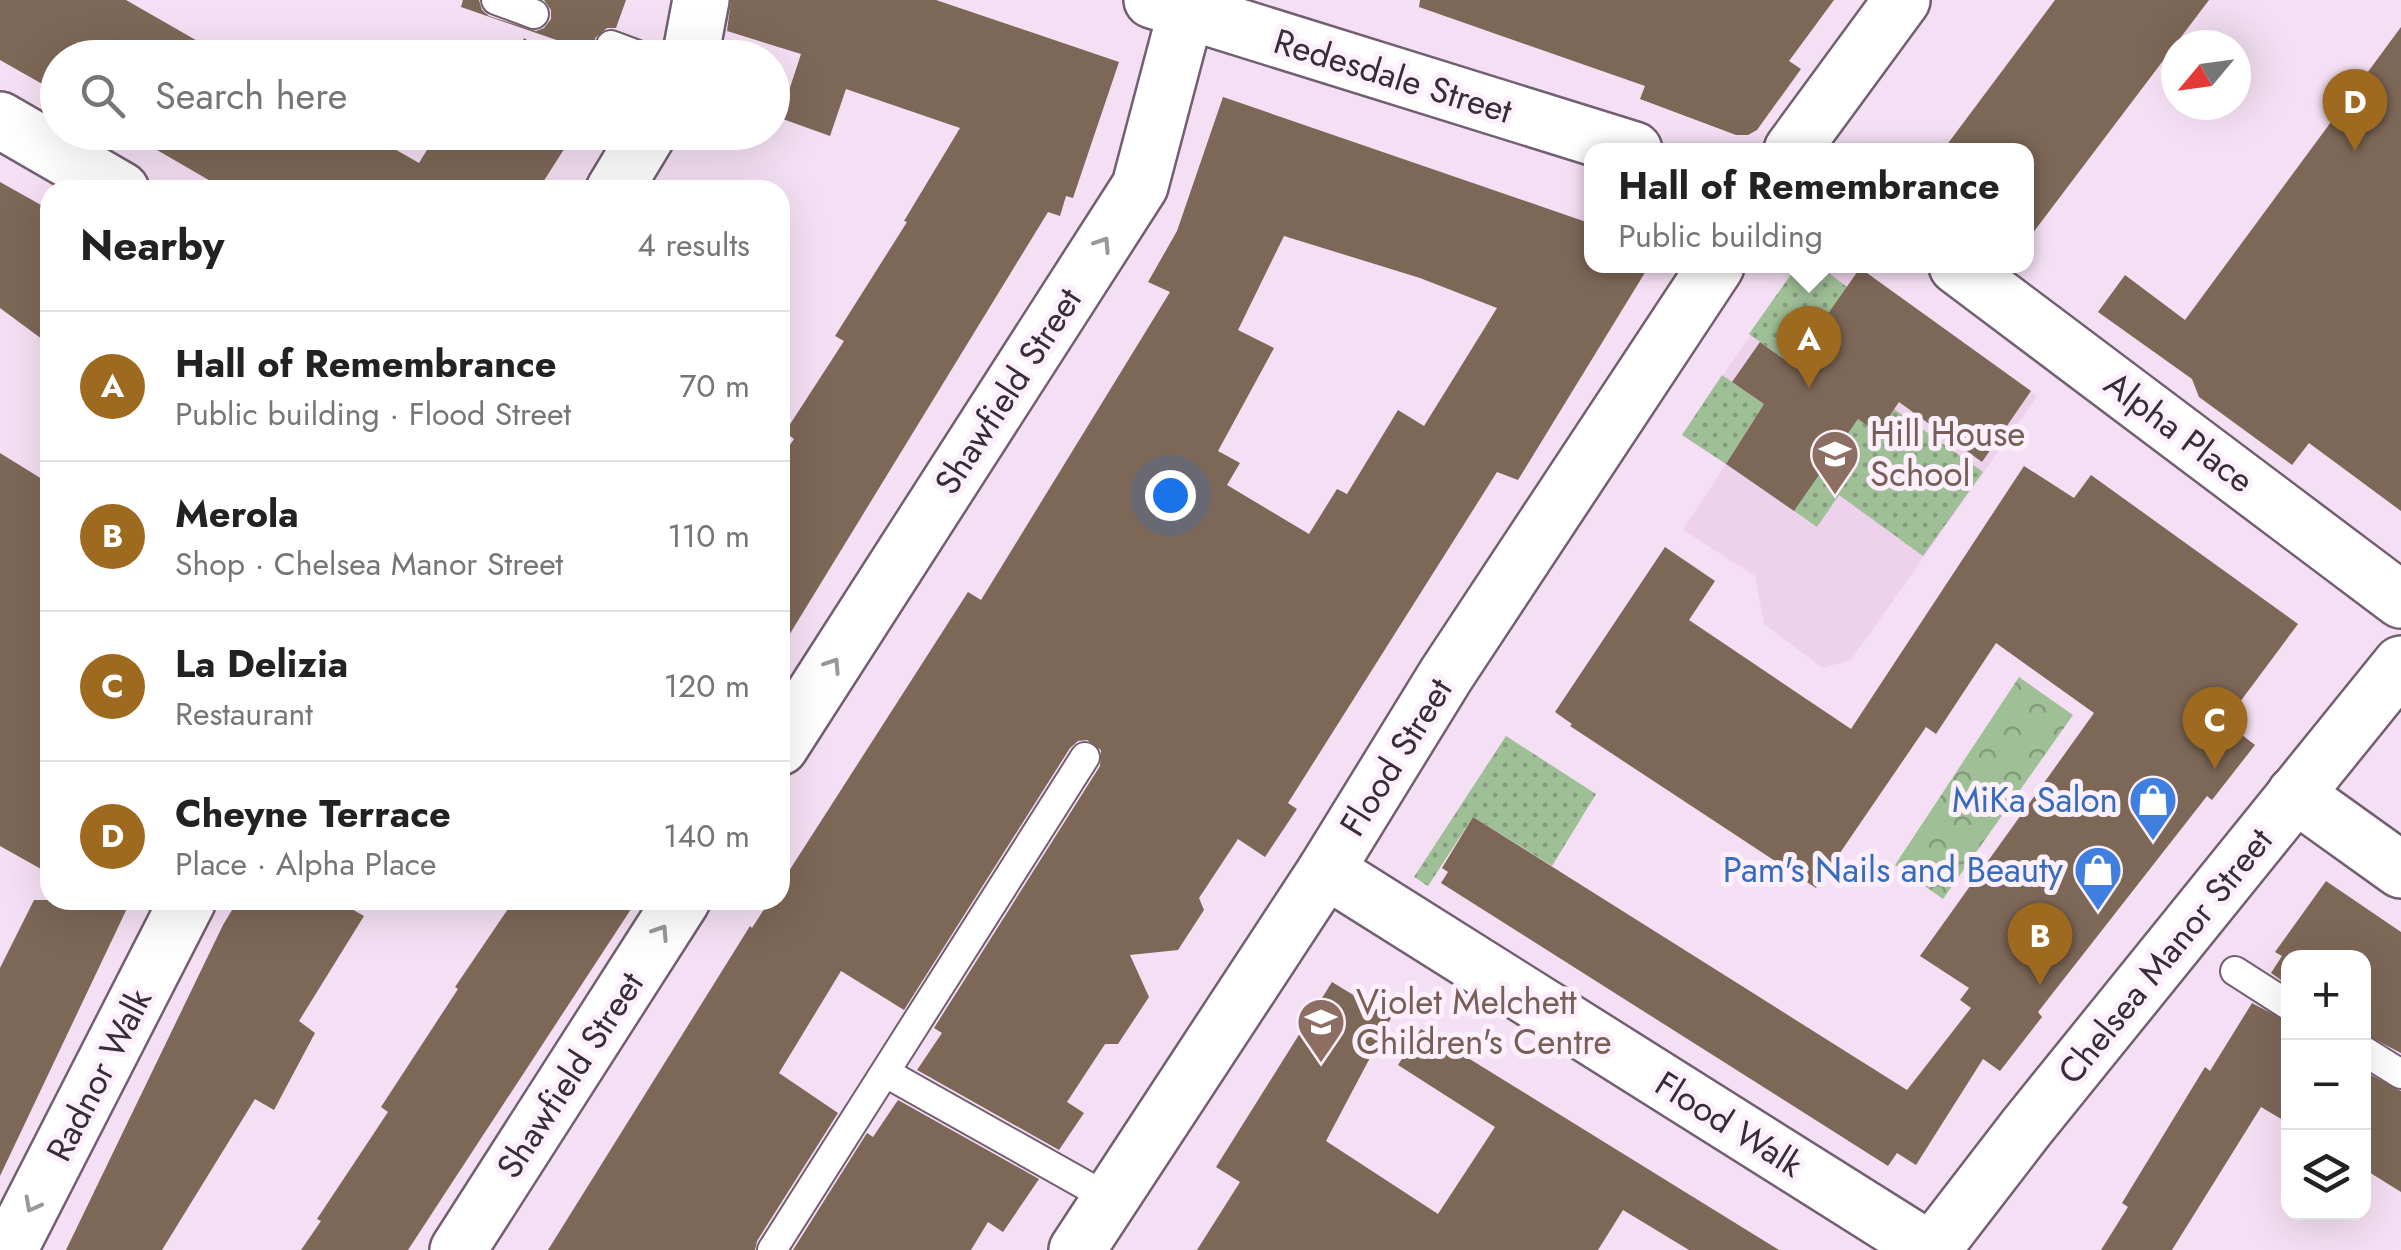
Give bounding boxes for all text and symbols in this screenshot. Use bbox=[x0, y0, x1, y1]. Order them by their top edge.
street label: Redesdale Street bbox=[1268, 16, 1519, 136]
north arrow bbox=[2161, 30, 2251, 120]
search box bbox=[40, 40, 790, 150]
icon: search bbox=[75, 68, 130, 123]
text: Search here bbox=[155, 68, 347, 123]
pin: D bbox=[2322, 68, 2388, 151]
popup bbox=[1584, 143, 2034, 273]
text: Hall of Remembrance bbox=[1618, 158, 2000, 213]
text: Public building bbox=[1618, 213, 1823, 259]
text: Nearby bbox=[80, 215, 224, 276]
text: 4 results bbox=[637, 222, 750, 268]
one-way arrow bbox=[1090, 237, 1109, 255]
street label: Shawfield Street bbox=[922, 277, 1094, 504]
pin: A bbox=[1776, 306, 1842, 388]
text: Hall of Remembrance bbox=[175, 336, 557, 391]
street label: Alpha Place bbox=[2094, 359, 2264, 505]
text: A bbox=[101, 363, 124, 409]
text: 70 m bbox=[679, 363, 750, 409]
text: Public building · Flood Street bbox=[175, 391, 571, 437]
place label: Hill House School bbox=[1870, 409, 2025, 499]
school or university icon: Hill House School bbox=[1809, 428, 1861, 496]
your location bbox=[1145, 470, 1196, 521]
text: Merola bbox=[175, 486, 299, 541]
text: B bbox=[102, 513, 123, 559]
text: 110 m bbox=[667, 513, 750, 559]
text: Shop · Chelsea Manor Street bbox=[175, 541, 563, 587]
text: La Delizia bbox=[175, 636, 348, 691]
one-way arrow bbox=[820, 658, 839, 676]
text: C bbox=[101, 663, 124, 709]
text: 120 m bbox=[664, 663, 750, 709]
street label: Flood Street bbox=[1328, 668, 1465, 846]
pin: C bbox=[2182, 686, 2248, 769]
text: Restaurant bbox=[175, 691, 313, 737]
shop icon: MiKa Salon bbox=[2127, 774, 2179, 842]
place label: MiKa Salon bbox=[1952, 775, 2118, 825]
text: Cheyne Terrace bbox=[175, 786, 451, 841]
text: D bbox=[101, 813, 124, 859]
text: 140 m bbox=[663, 813, 750, 859]
street label: Chelsea Manor Street bbox=[2046, 817, 2284, 1095]
text: Place · Alpha Place bbox=[175, 841, 436, 887]
shop icon: Pam's Nails and Beauty bbox=[2072, 844, 2124, 912]
place label: Pam's Nails and Beauty bbox=[1723, 845, 2064, 895]
pin: B bbox=[2008, 902, 2072, 985]
one-way arrow bbox=[649, 925, 668, 943]
map controls bbox=[2281, 950, 2371, 1220]
button: + bbox=[2281, 950, 2371, 1040]
street label: Shawfield Street bbox=[484, 961, 656, 1188]
place label: Violet Melchett Children's Centre bbox=[1356, 977, 1612, 1067]
street label: Radnor Walk bbox=[34, 979, 164, 1170]
school or university icon: Violet Melchett Children's Centre bbox=[1295, 996, 1347, 1064]
button: − bbox=[2281, 1040, 2371, 1130]
street label: Flood Walk bbox=[1646, 1059, 1813, 1189]
button: layers bbox=[2281, 1130, 2371, 1220]
one-way arrow bbox=[25, 1195, 44, 1213]

